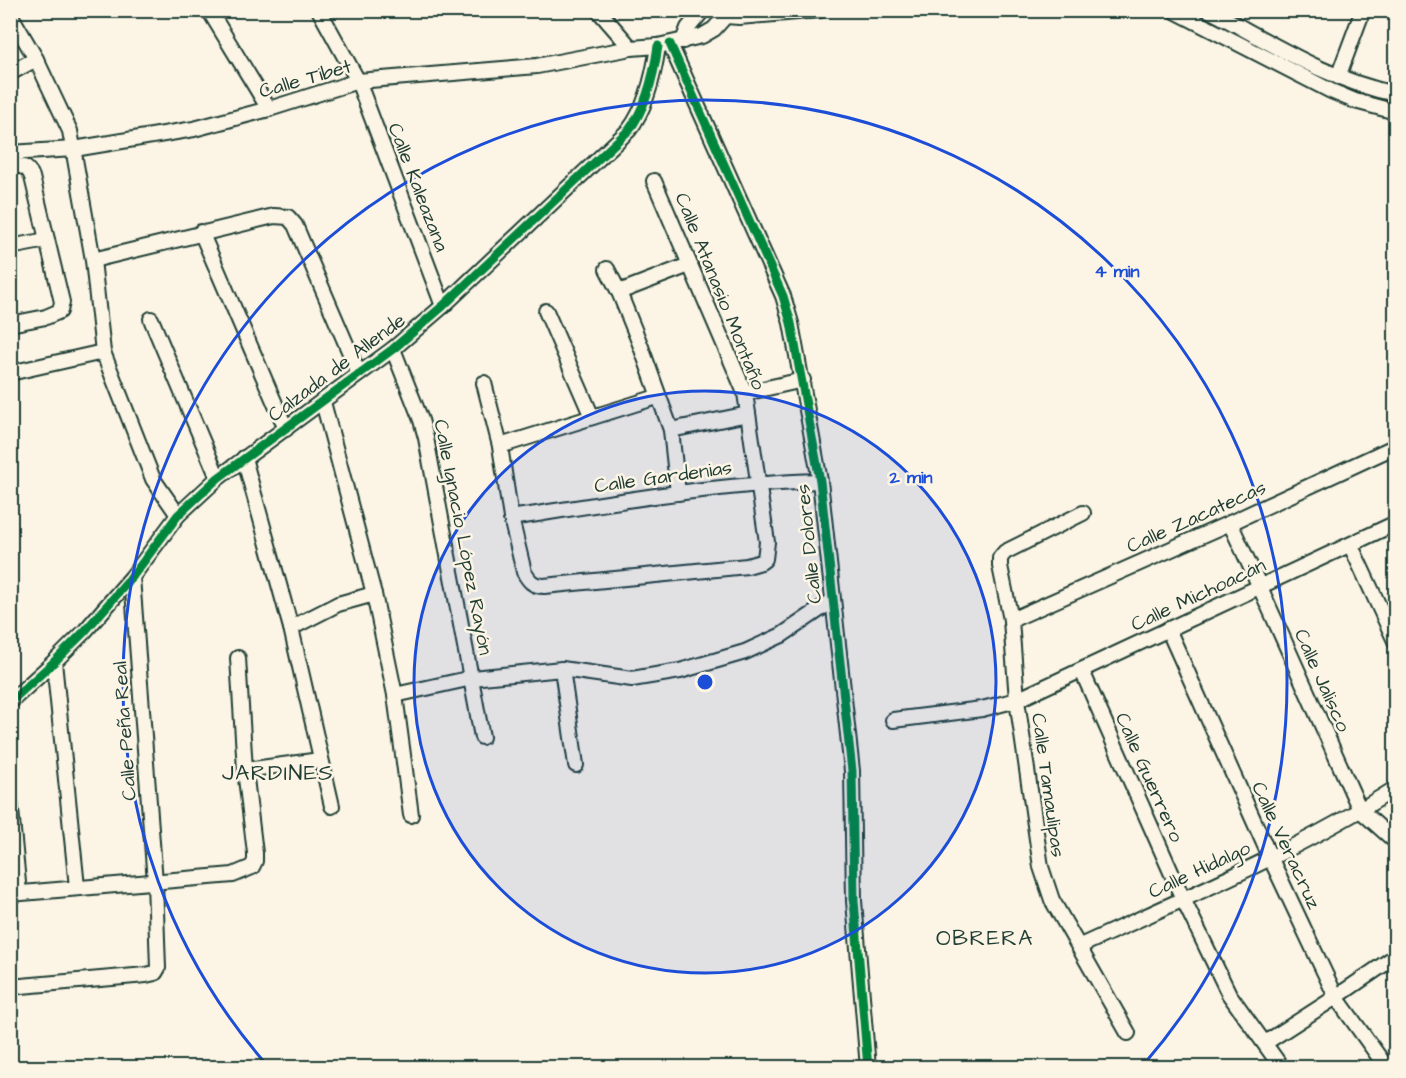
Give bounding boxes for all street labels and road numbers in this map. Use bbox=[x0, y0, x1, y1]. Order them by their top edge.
street label: Calle Tibet bbox=[256, 52, 355, 106]
street label: Calle Kaleazana bbox=[381, 119, 456, 256]
street label: Calle Atanasio Montaño bbox=[668, 189, 772, 394]
street label: Calzada de Allende bbox=[262, 307, 411, 429]
street label: Calle Ignacio López Rayón bbox=[425, 417, 500, 658]
street label: Calle Gardenias bbox=[592, 453, 734, 501]
street label: Calle Zacatecas bbox=[1122, 474, 1271, 560]
street label: Calle Dolores bbox=[789, 483, 829, 605]
street label: Calle Michoacán bbox=[1126, 551, 1270, 638]
street label: Calle Jalisco bbox=[1287, 624, 1357, 737]
street label: Calle Peña Real bbox=[106, 660, 144, 802]
street label: Calle Guerrero bbox=[1108, 708, 1190, 847]
street label: Calle Tamaulipas bbox=[1024, 711, 1072, 859]
street label: Calle Veracruz bbox=[1244, 777, 1328, 914]
street label: Calle Hidalgo bbox=[1144, 834, 1255, 907]

